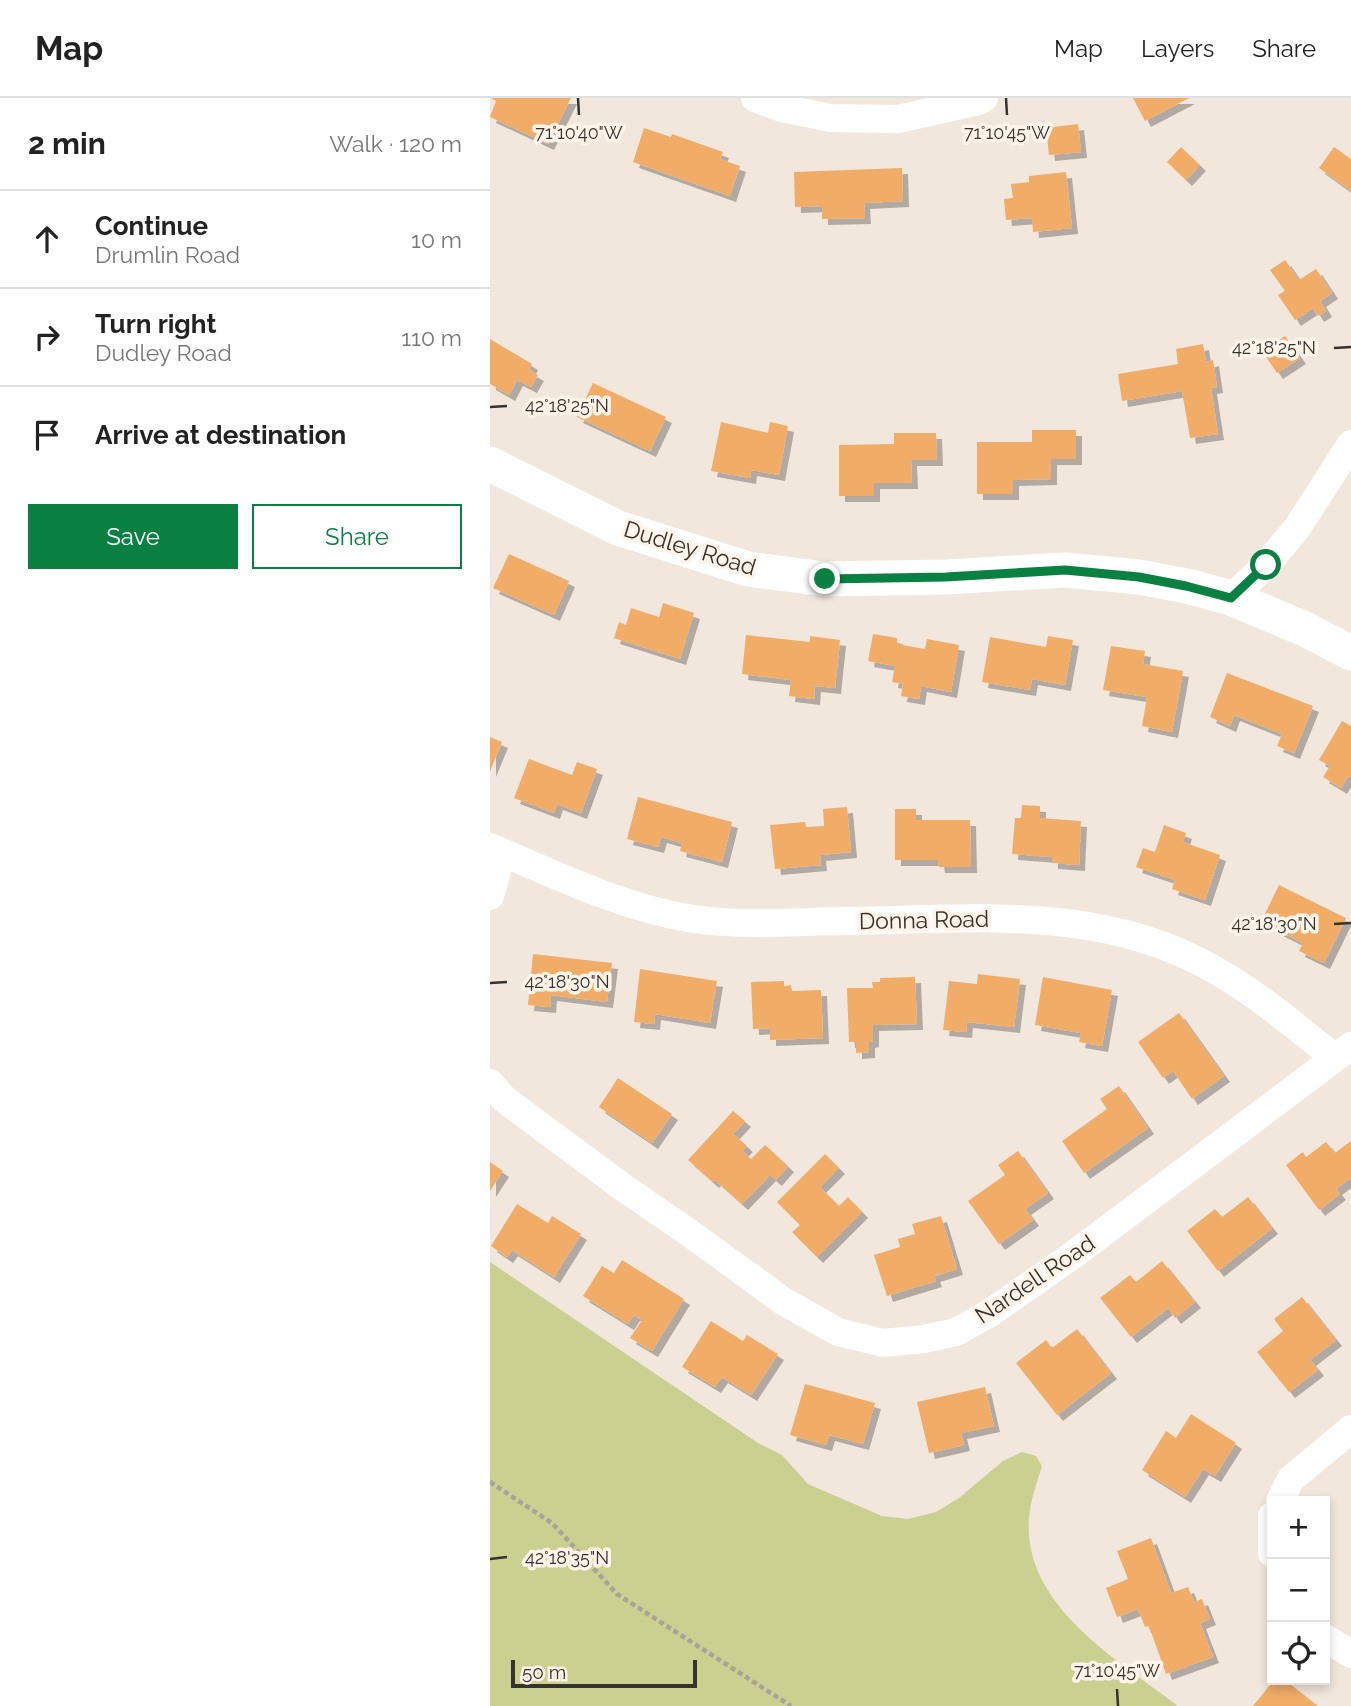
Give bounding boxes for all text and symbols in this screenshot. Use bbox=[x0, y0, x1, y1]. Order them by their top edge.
text: Map bbox=[35, 29, 103, 68]
text: Map bbox=[1054, 34, 1103, 63]
text: Layers bbox=[1141, 34, 1214, 63]
text: Share bbox=[1252, 34, 1316, 63]
text: 71°10'40"W bbox=[535, 122, 623, 143]
text: 71°10'45"W bbox=[964, 122, 1050, 143]
text: 2 min bbox=[28, 126, 106, 161]
text: Walk · 120 m bbox=[329, 130, 462, 157]
text: Continue bbox=[95, 211, 208, 241]
icon: ahead bbox=[28, 220, 66, 258]
text: 10 m bbox=[411, 226, 462, 253]
text: Drumlin Road bbox=[95, 241, 240, 268]
text: Turn right bbox=[95, 309, 216, 339]
icon: right bbox=[28, 318, 66, 356]
text: 110 m bbox=[401, 324, 462, 351]
text: 42°18'25"N bbox=[1232, 337, 1316, 358]
text: Dudley Road bbox=[95, 339, 232, 366]
text: 42°18'25"N bbox=[525, 395, 609, 416]
icon: arrive bbox=[28, 416, 66, 454]
text: Arrive at destination bbox=[95, 420, 346, 450]
button: Save bbox=[28, 504, 238, 569]
button: Share bbox=[252, 504, 462, 569]
street label: Dudley Road bbox=[621, 515, 759, 580]
route start bbox=[1250, 549, 1281, 580]
route end bbox=[809, 563, 840, 594]
street label: Donna Road bbox=[859, 905, 989, 934]
text: 42°18'30"N bbox=[1231, 913, 1317, 934]
text: 42°18'30"N bbox=[524, 971, 610, 992]
street label: Nardell Road bbox=[970, 1229, 1100, 1329]
map controls bbox=[1267, 1496, 1330, 1685]
button: + bbox=[1267, 1496, 1330, 1559]
text: 42°18'35"N bbox=[525, 1547, 609, 1568]
button: − bbox=[1267, 1559, 1330, 1622]
button: locate bbox=[1267, 1622, 1330, 1685]
scale bar bbox=[511, 1657, 696, 1689]
text: 71°10'45"W bbox=[1074, 1660, 1160, 1681]
text: 50 m bbox=[522, 1661, 566, 1683]

